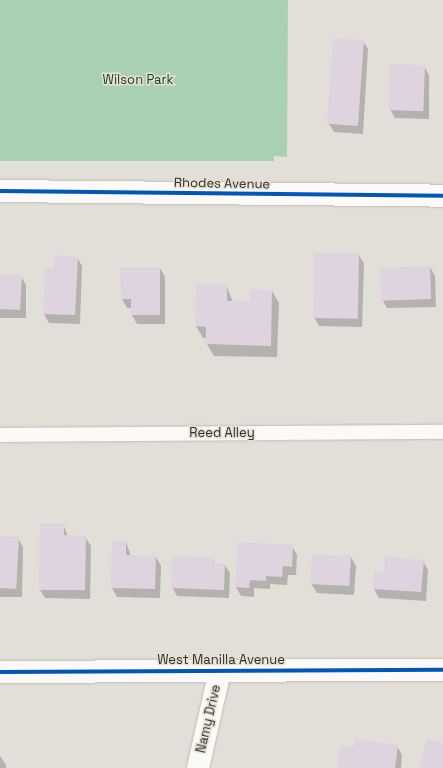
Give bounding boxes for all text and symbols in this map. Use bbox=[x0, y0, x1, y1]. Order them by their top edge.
park label: Wilson Park bbox=[103, 72, 173, 88]
street label: Rhodes Avenue bbox=[174, 175, 270, 193]
street label: Reed Alley bbox=[189, 425, 255, 441]
street label: West Manilla Avenue bbox=[157, 652, 285, 668]
street label: Namy Drive bbox=[194, 683, 224, 755]

